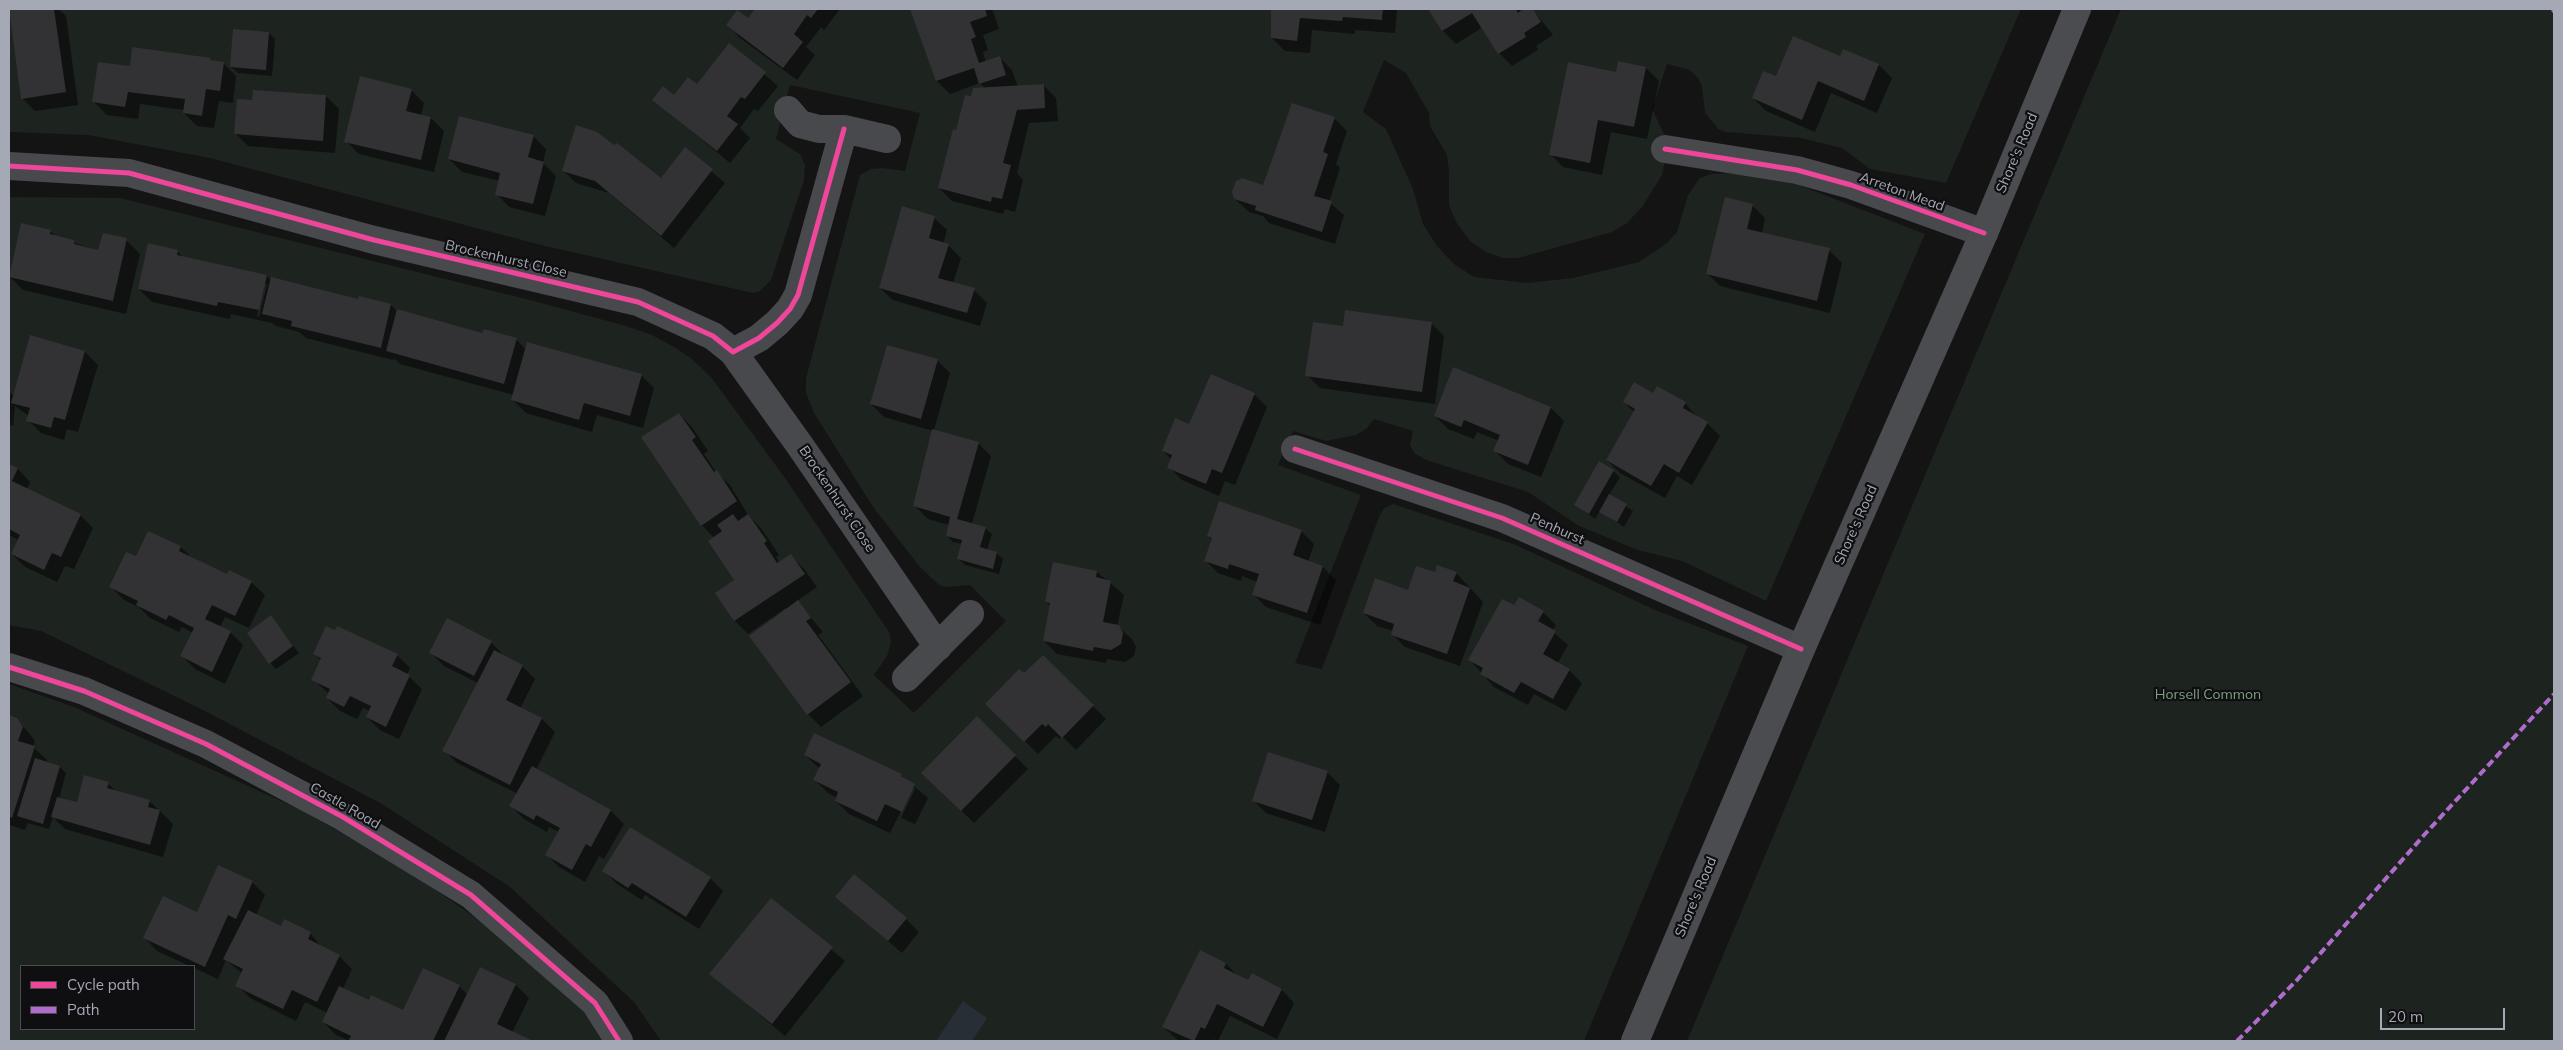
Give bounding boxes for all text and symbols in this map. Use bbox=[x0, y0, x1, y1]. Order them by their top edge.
street label: Shore's Road bbox=[1993, 110, 2041, 196]
street label: Arreton Mead bbox=[1857, 169, 1947, 215]
street label: Brockenhurst Close bbox=[443, 237, 569, 281]
street label: Brockenhurst Close bbox=[795, 443, 879, 555]
street label: Shore's Road bbox=[1831, 483, 1881, 567]
street label: Penhurst bbox=[1527, 510, 1587, 548]
park label: Horsell Common bbox=[2155, 687, 2261, 703]
street label: Castle Road bbox=[307, 779, 383, 833]
street label: Shore's Road bbox=[1672, 854, 1720, 940]
legend bbox=[20, 965, 195, 1030]
text: Cycle path bbox=[67, 975, 140, 994]
scale bar bbox=[2383, 998, 2508, 1030]
text: Path bbox=[67, 1000, 99, 1019]
text: 20 m bbox=[2388, 1007, 2423, 1026]

